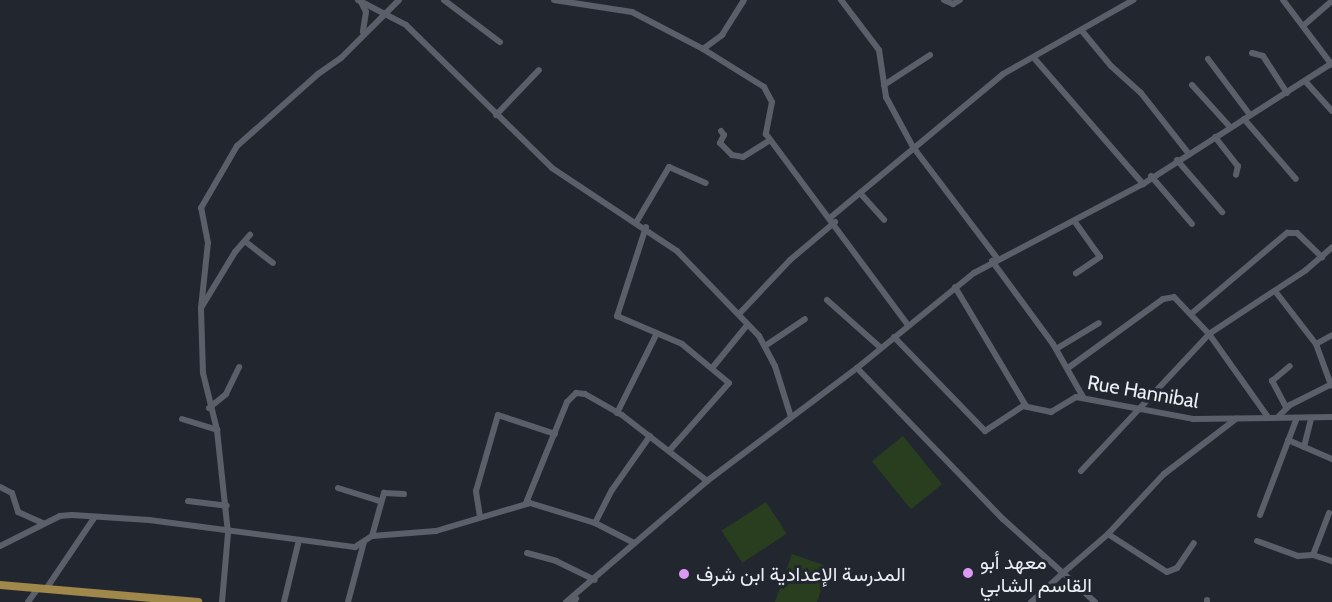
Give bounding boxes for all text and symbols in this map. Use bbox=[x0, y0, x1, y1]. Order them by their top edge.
street label: Rue Hannibal bbox=[1085, 370, 1201, 414]
place label: معهد أبو القاسم الشابي bbox=[980, 550, 1092, 597]
place label: المدرسة الإعدادية ابن شرف bbox=[696, 562, 906, 586]
marker: معهد أبو القاسم الشابي bbox=[961, 566, 975, 580]
marker: المدرسة الإعدادية ابن شرف bbox=[677, 567, 691, 581]

